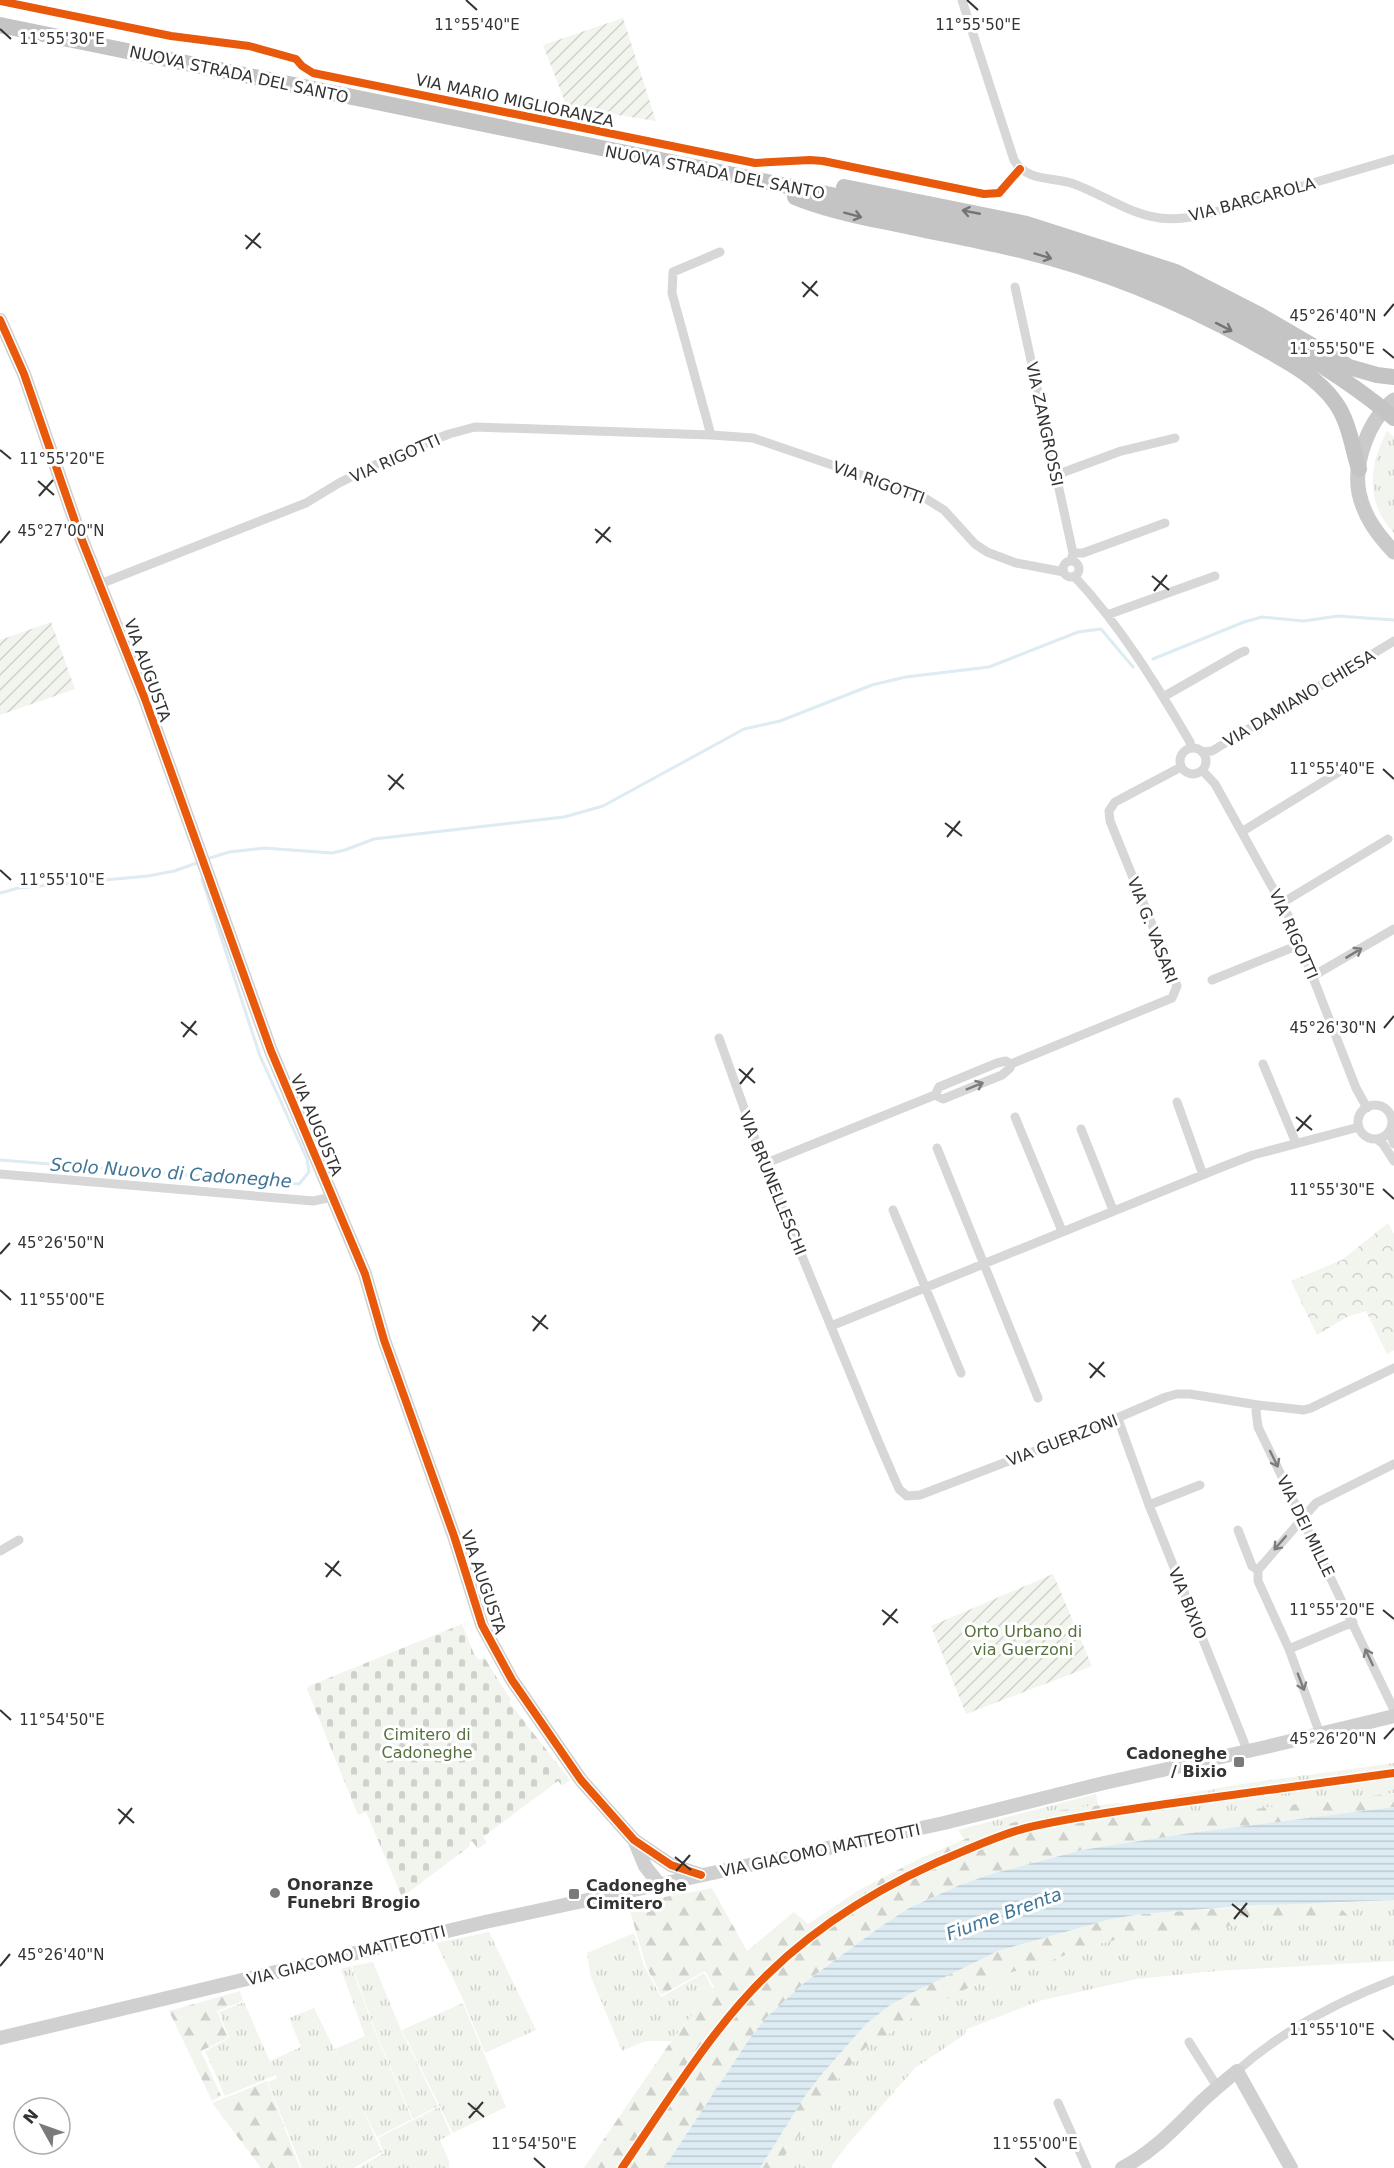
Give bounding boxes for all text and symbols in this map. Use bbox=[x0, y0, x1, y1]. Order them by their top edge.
text: 11°55'40"E bbox=[434, 16, 520, 34]
text: 11°55'50"E bbox=[935, 16, 1021, 34]
text: 11°55'30"E bbox=[19, 30, 105, 48]
street label: NUOVA STRADA DEL SANTO bbox=[128, 42, 350, 107]
street label: VIA MARIO MIGLIORANZA bbox=[414, 70, 616, 131]
street label: NUOVA STRADA DEL SANTO bbox=[603, 142, 826, 203]
street label: VIA BARCAROLA bbox=[1187, 173, 1317, 225]
one-way arrow bbox=[962, 206, 981, 217]
one-way arrow bbox=[843, 209, 862, 221]
one-way arrow bbox=[1033, 251, 1052, 262]
text: 45°26'40"N bbox=[1289, 307, 1377, 325]
one-way arrow bbox=[1215, 322, 1233, 334]
text: 11°55'50"E bbox=[1289, 340, 1375, 358]
street label: VIA ZANGROSSI bbox=[1022, 360, 1067, 488]
street label: VIA RIGOTTI bbox=[347, 430, 443, 487]
text: 11°55'20"E bbox=[19, 450, 105, 468]
street label: VIA RIGOTTI bbox=[830, 457, 927, 508]
text: 45°27'00"N bbox=[17, 522, 105, 540]
street label: VIA AUGUSTA bbox=[120, 616, 175, 724]
street label: VIA DAMIANO CHIESA bbox=[1220, 646, 1378, 751]
text: 11°55'40"E bbox=[1289, 760, 1375, 778]
text: 11°55'10"E bbox=[19, 871, 105, 889]
street label: VIA G. VASARI bbox=[1124, 874, 1182, 986]
street label: VIA RIGOTTI bbox=[1265, 886, 1322, 982]
one-way arrow bbox=[1345, 946, 1362, 958]
text: 45°26'30"N bbox=[1289, 1019, 1377, 1037]
street label: VIA AUGUSTA bbox=[287, 1072, 346, 1179]
one-way arrow bbox=[966, 1080, 984, 1091]
street label: VIA BRUNELLESCHI bbox=[735, 1108, 810, 1258]
water label: Scolo Nuovo di Cadoneghe bbox=[50, 1154, 292, 1191]
text: 11°55'30"E bbox=[1289, 1181, 1375, 1199]
text: 45°26'50"N bbox=[17, 1234, 105, 1252]
text: 11°55'00"E bbox=[19, 1291, 105, 1309]
street label: VIA GUERZONI bbox=[1004, 1411, 1120, 1470]
one-way arrow bbox=[1268, 1450, 1280, 1468]
street label: VIA DEI MILLE bbox=[1273, 1472, 1338, 1580]
street label: VIA AUGUSTA bbox=[457, 1528, 510, 1636]
one-way arrow bbox=[1273, 1535, 1286, 1551]
street label: VIA BIXIO bbox=[1165, 1565, 1211, 1642]
text: 11°55'20"E bbox=[1289, 1601, 1375, 1619]
park label: Orto Urbano di via Guerzoni bbox=[964, 1622, 1082, 1659]
one-way arrow bbox=[1363, 1649, 1375, 1667]
one-way arrow bbox=[1297, 1672, 1308, 1691]
text: 11°54'50"E bbox=[19, 1711, 105, 1729]
park label: Cimitero di Cadoneghe bbox=[381, 1725, 473, 1762]
text: 45°26'20"N bbox=[1289, 1730, 1377, 1748]
place label: Cadoneghe / Bixio bbox=[1126, 1744, 1227, 1781]
marker: Cadoneghe / Bixio bbox=[1232, 1755, 1246, 1769]
street label: VIA GIACOMO MATTEOTTI bbox=[718, 1820, 922, 1881]
place label: Onoranze Funebri Brogio bbox=[287, 1875, 420, 1912]
place label: Cadoneghe Cimitero bbox=[586, 1876, 687, 1913]
water label: Fiume Brenta bbox=[943, 1883, 1064, 1944]
marker: Onoranze Funebri Brogio bbox=[268, 1886, 282, 1900]
marker: Cadoneghe Cimitero bbox=[567, 1887, 581, 1901]
street label: VIA GIACOMO MATTEOTTI bbox=[245, 1922, 447, 1989]
text: 45°26'40"N bbox=[17, 1946, 105, 1964]
text: 11°55'10"E bbox=[1289, 2021, 1375, 2039]
north arrow bbox=[12, 2096, 72, 2156]
text: N bbox=[19, 2105, 42, 2128]
text: 11°54'50"E bbox=[491, 2135, 577, 2153]
text: 11°55'00"E bbox=[992, 2135, 1078, 2153]

